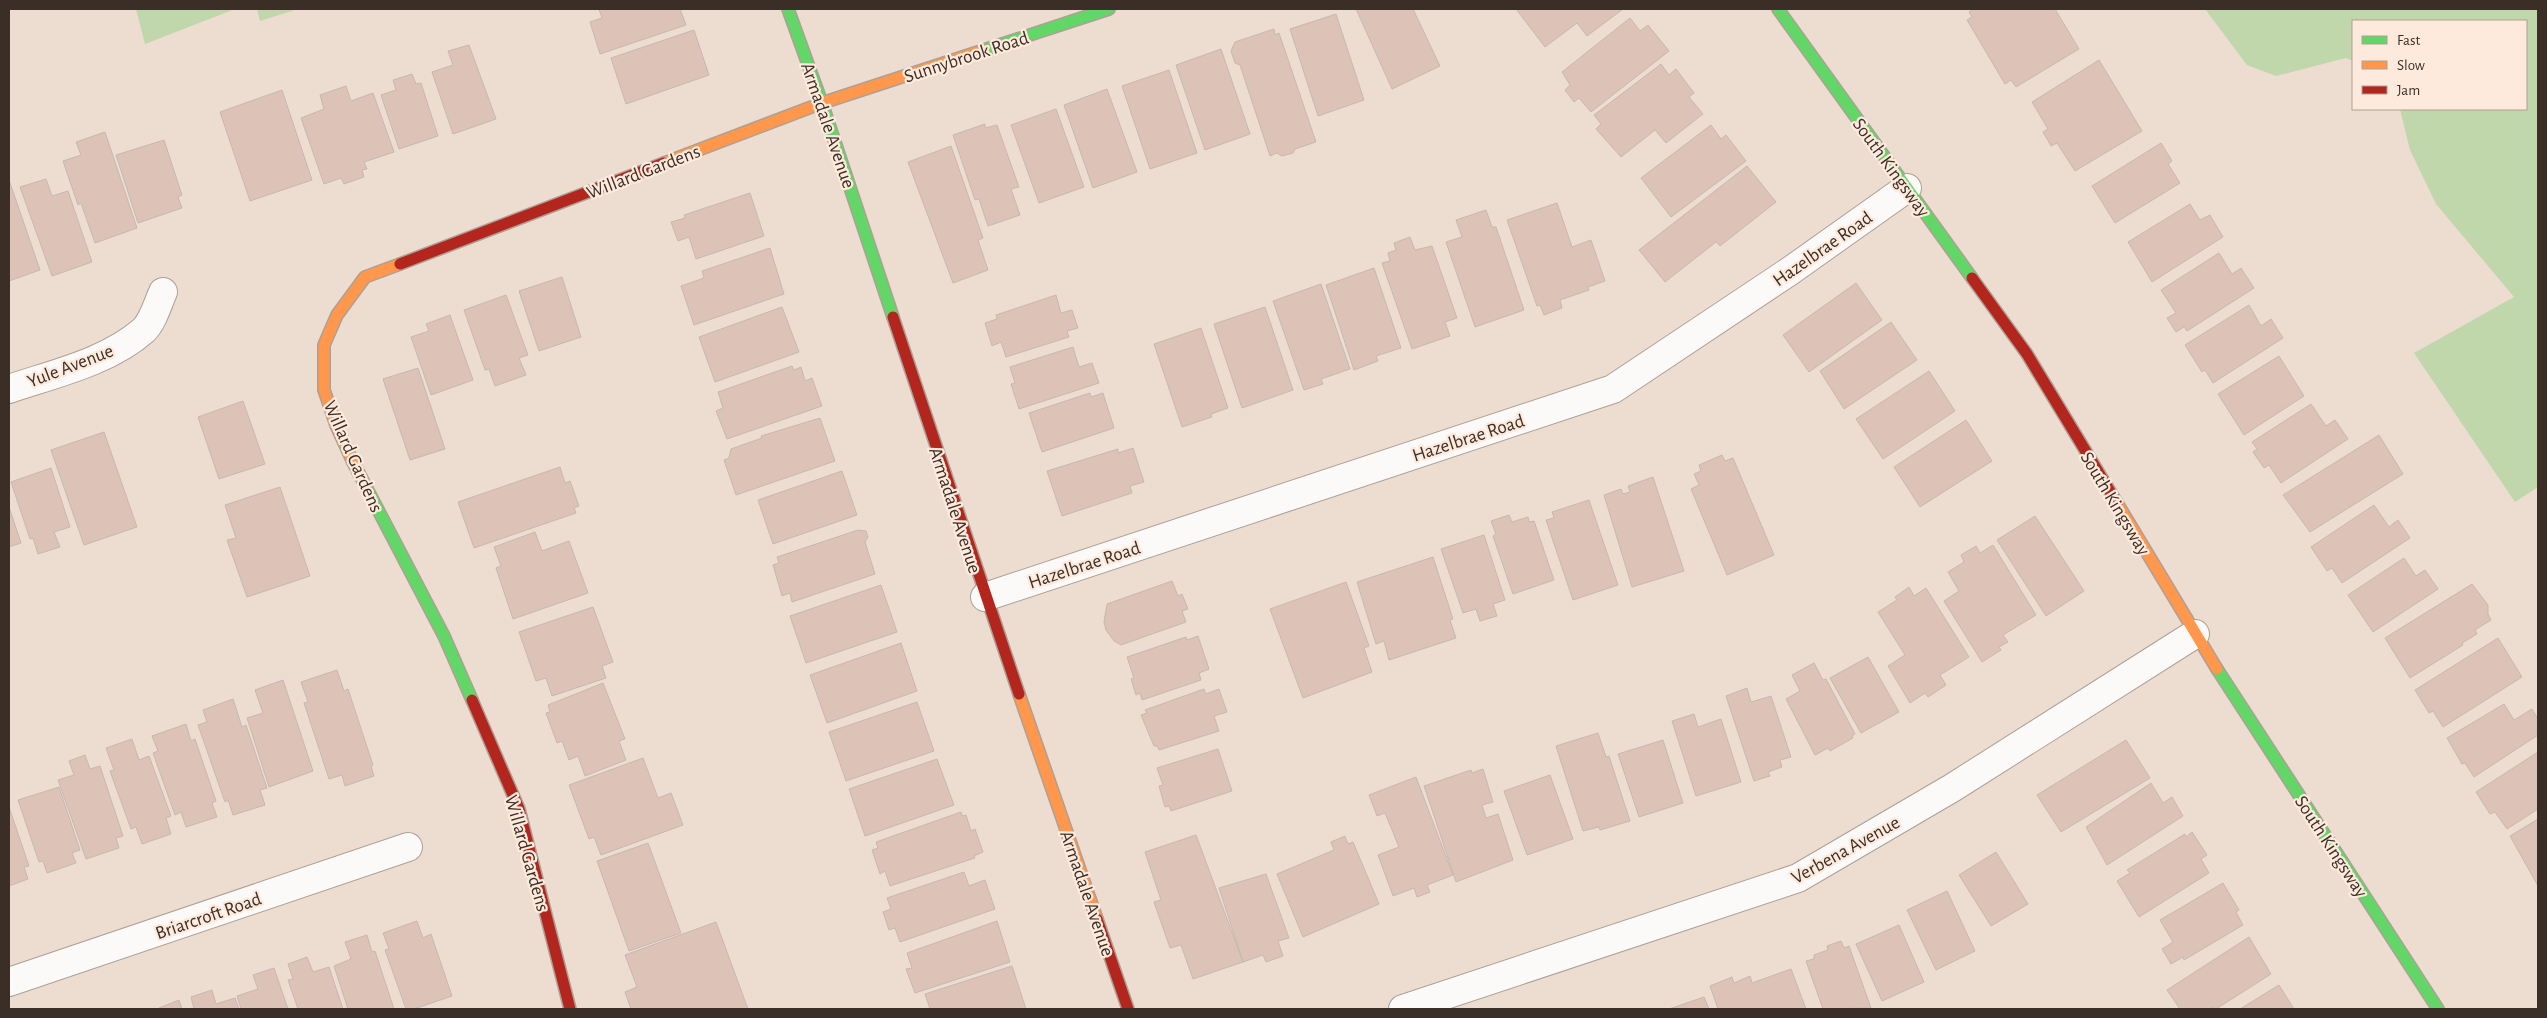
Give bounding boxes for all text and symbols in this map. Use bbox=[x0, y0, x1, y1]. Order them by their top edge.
legend bbox=[2352, 20, 2527, 110]
street label: Sunnybrook Road bbox=[902, 28, 1031, 86]
text: Fast bbox=[2397, 33, 2421, 48]
text: Slow bbox=[2397, 58, 2425, 73]
street label: Armadale Avenue bbox=[797, 60, 858, 191]
text: Jam bbox=[2397, 83, 2420, 98]
street label: South Kingsway bbox=[1849, 115, 1933, 221]
street label: Willard Gardens bbox=[584, 142, 703, 203]
street label: Hazelbrae Road bbox=[1770, 208, 1876, 290]
street label: Yule Avenue bbox=[25, 341, 116, 391]
street label: Willard Gardens bbox=[320, 398, 386, 515]
street label: Hazelbrae Road bbox=[1410, 411, 1527, 465]
street label: Armadale Avenue bbox=[925, 445, 984, 576]
street label: South Kingsway bbox=[2076, 449, 2153, 559]
street label: Hazelbrae Road bbox=[1026, 538, 1143, 592]
street label: Willard Gardens bbox=[501, 793, 552, 914]
street label: South Kingsway bbox=[2291, 793, 2371, 901]
street label: Verbena Avenue bbox=[1788, 813, 1903, 888]
street label: Armadale Avenue bbox=[1056, 828, 1117, 959]
street label: Briarcroft Road bbox=[153, 889, 264, 943]

